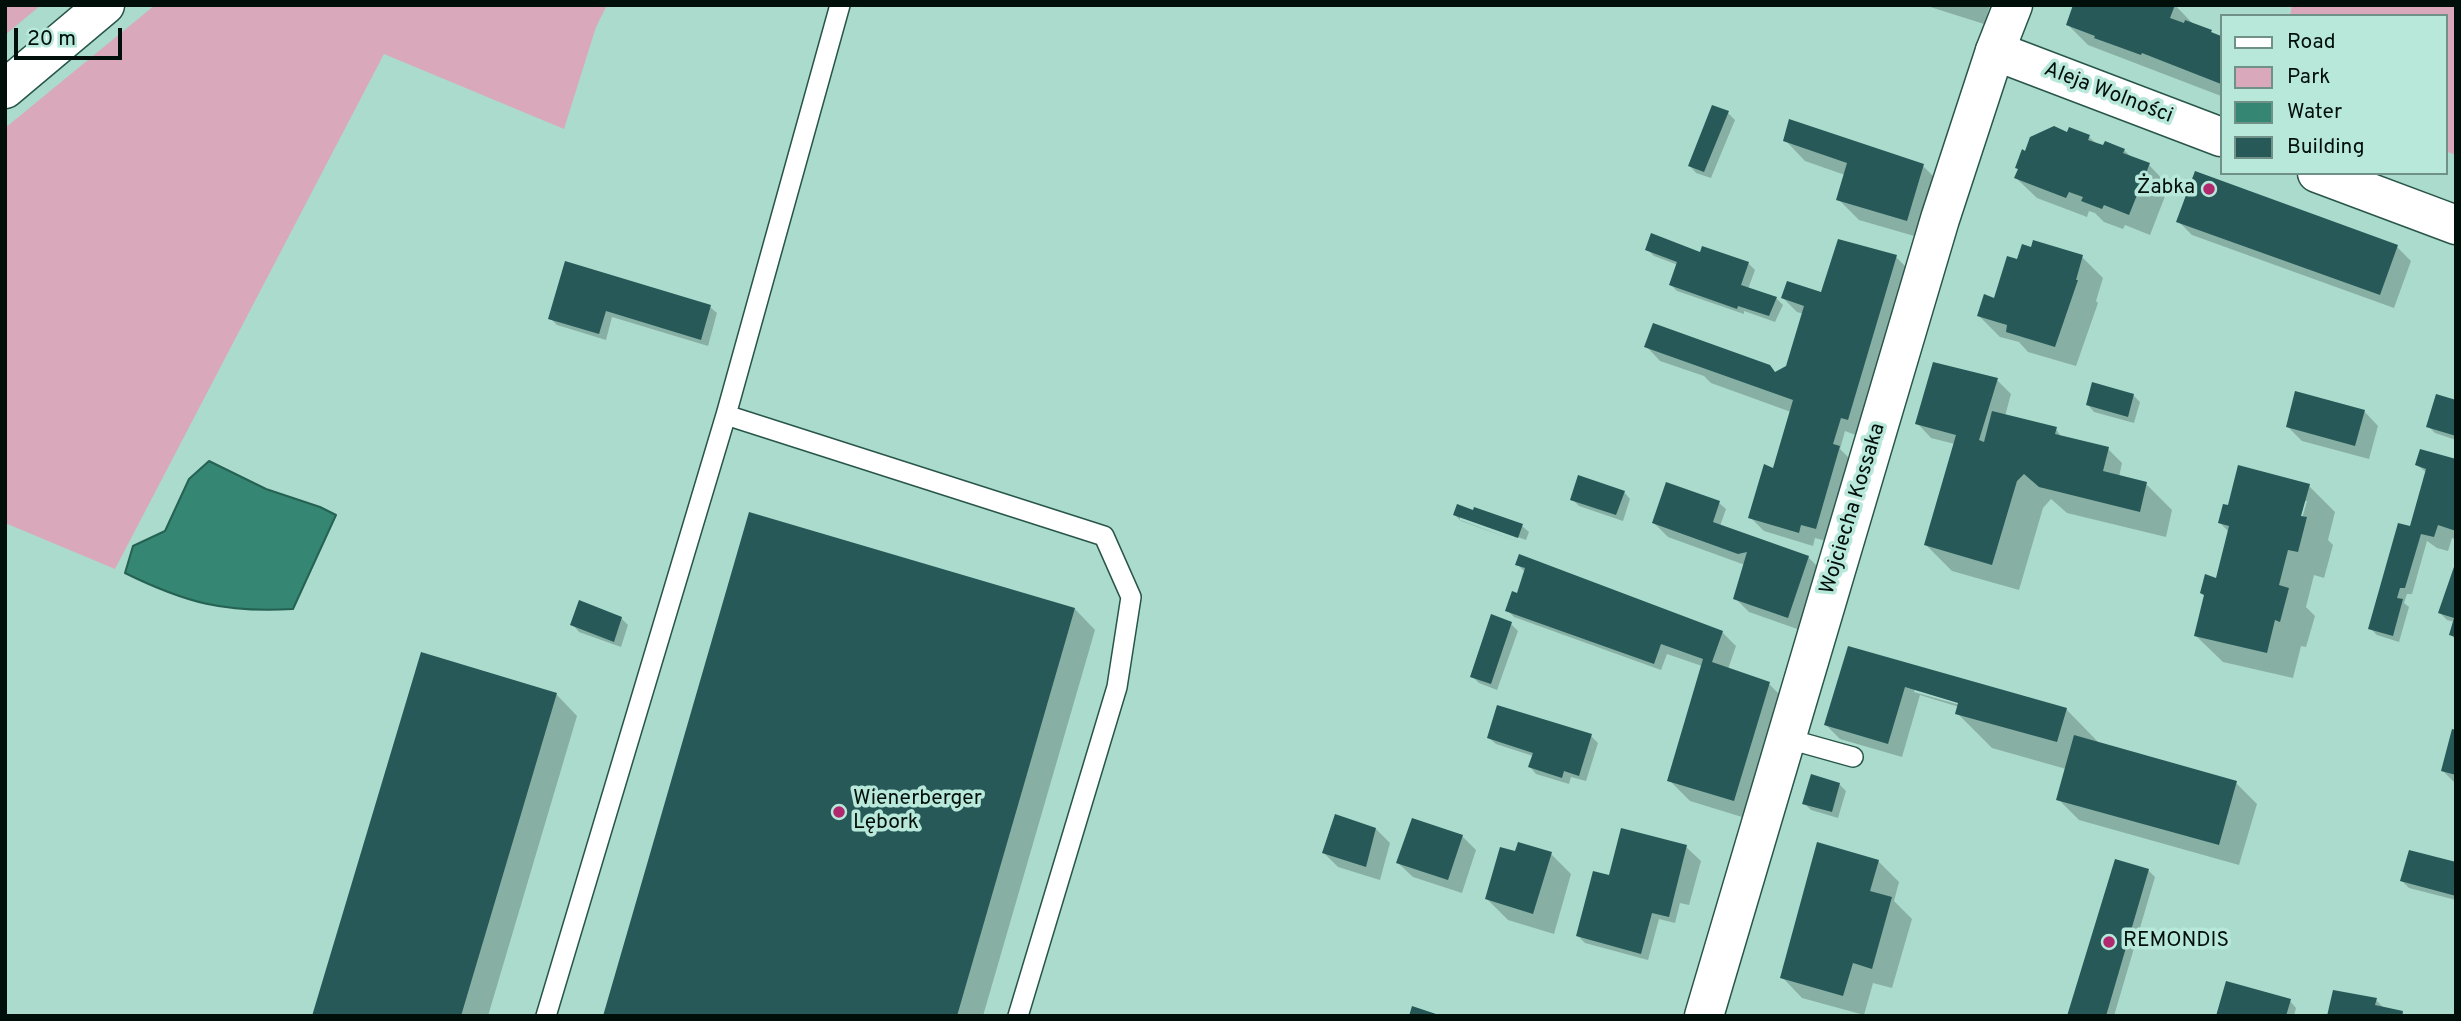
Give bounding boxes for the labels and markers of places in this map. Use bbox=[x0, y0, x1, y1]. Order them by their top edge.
place label: Żabka bbox=[2137, 176, 2195, 202]
marker: Żabka bbox=[2201, 181, 2217, 197]
place label: Wienerberger Lębork bbox=[853, 787, 982, 837]
marker: Wienerberger Lębork bbox=[831, 804, 847, 820]
place label: REMONDIS bbox=[2123, 929, 2229, 955]
marker: REMONDIS bbox=[2101, 934, 2117, 950]

